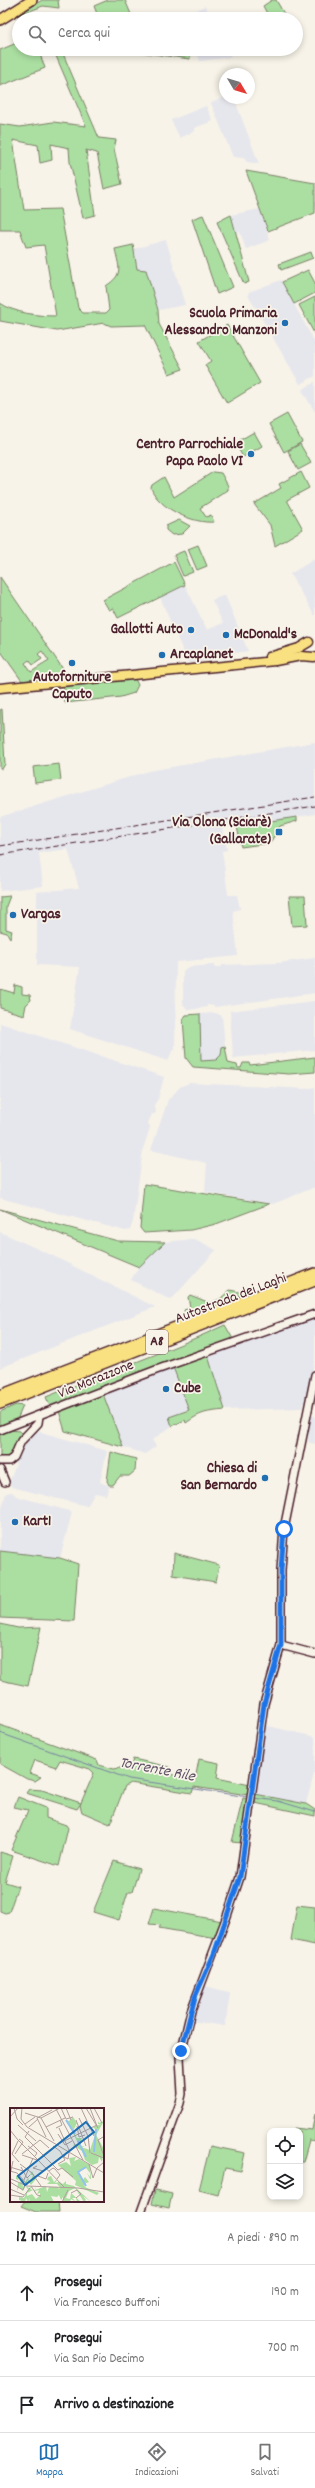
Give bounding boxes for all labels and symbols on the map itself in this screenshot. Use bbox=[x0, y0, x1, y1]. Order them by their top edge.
north arrow bbox=[219, 68, 255, 104]
place label: Scuola Primaria Alessandro Manzoni bbox=[165, 303, 278, 342]
marker: Scuola Primaria Alessandro Manzoni bbox=[280, 318, 290, 328]
place label: Centro Parrochiale Papa Paolo VI bbox=[136, 434, 243, 473]
marker: Centro Parrochiale Papa Paolo VI bbox=[246, 449, 256, 459]
place label: Gallotti Auto bbox=[110, 619, 183, 641]
place label: McDonald's bbox=[234, 624, 297, 646]
marker: Gallotti Auto bbox=[186, 625, 196, 635]
marker: McDonald's bbox=[221, 630, 231, 640]
place label: Arcaplanet bbox=[170, 644, 234, 666]
marker: Arcaplanet bbox=[157, 650, 167, 660]
marker: Autoforniture Caputo bbox=[67, 658, 77, 668]
place label: Autoforniture Caputo bbox=[33, 667, 112, 706]
place label: Via Olona (Sciarè) (Gallarate) bbox=[172, 812, 271, 851]
marker: Via Olona (Sciarè) (Gallarate) bbox=[274, 827, 284, 837]
place label: Vargas bbox=[21, 904, 61, 926]
marker: Vargas bbox=[8, 910, 18, 920]
street label: Autostrada dei Laghi bbox=[172, 1267, 290, 1330]
road number: A8 bbox=[146, 1330, 168, 1354]
street label: Via Morazzone bbox=[55, 1355, 138, 1405]
place label: Cube bbox=[174, 1378, 201, 1400]
marker: Cube bbox=[161, 1384, 171, 1394]
place label: Chiesa di San Bernardo bbox=[180, 1458, 257, 1497]
marker: Chiesa di San Bernardo bbox=[260, 1473, 270, 1483]
place label: Kart1 bbox=[23, 1511, 51, 1533]
marker: Kart1 bbox=[10, 1517, 20, 1527]
route start bbox=[275, 1520, 293, 1538]
water label: Torrente Rile bbox=[117, 1751, 198, 1789]
route end bbox=[172, 2042, 190, 2060]
inset map bbox=[10, 2108, 104, 2202]

